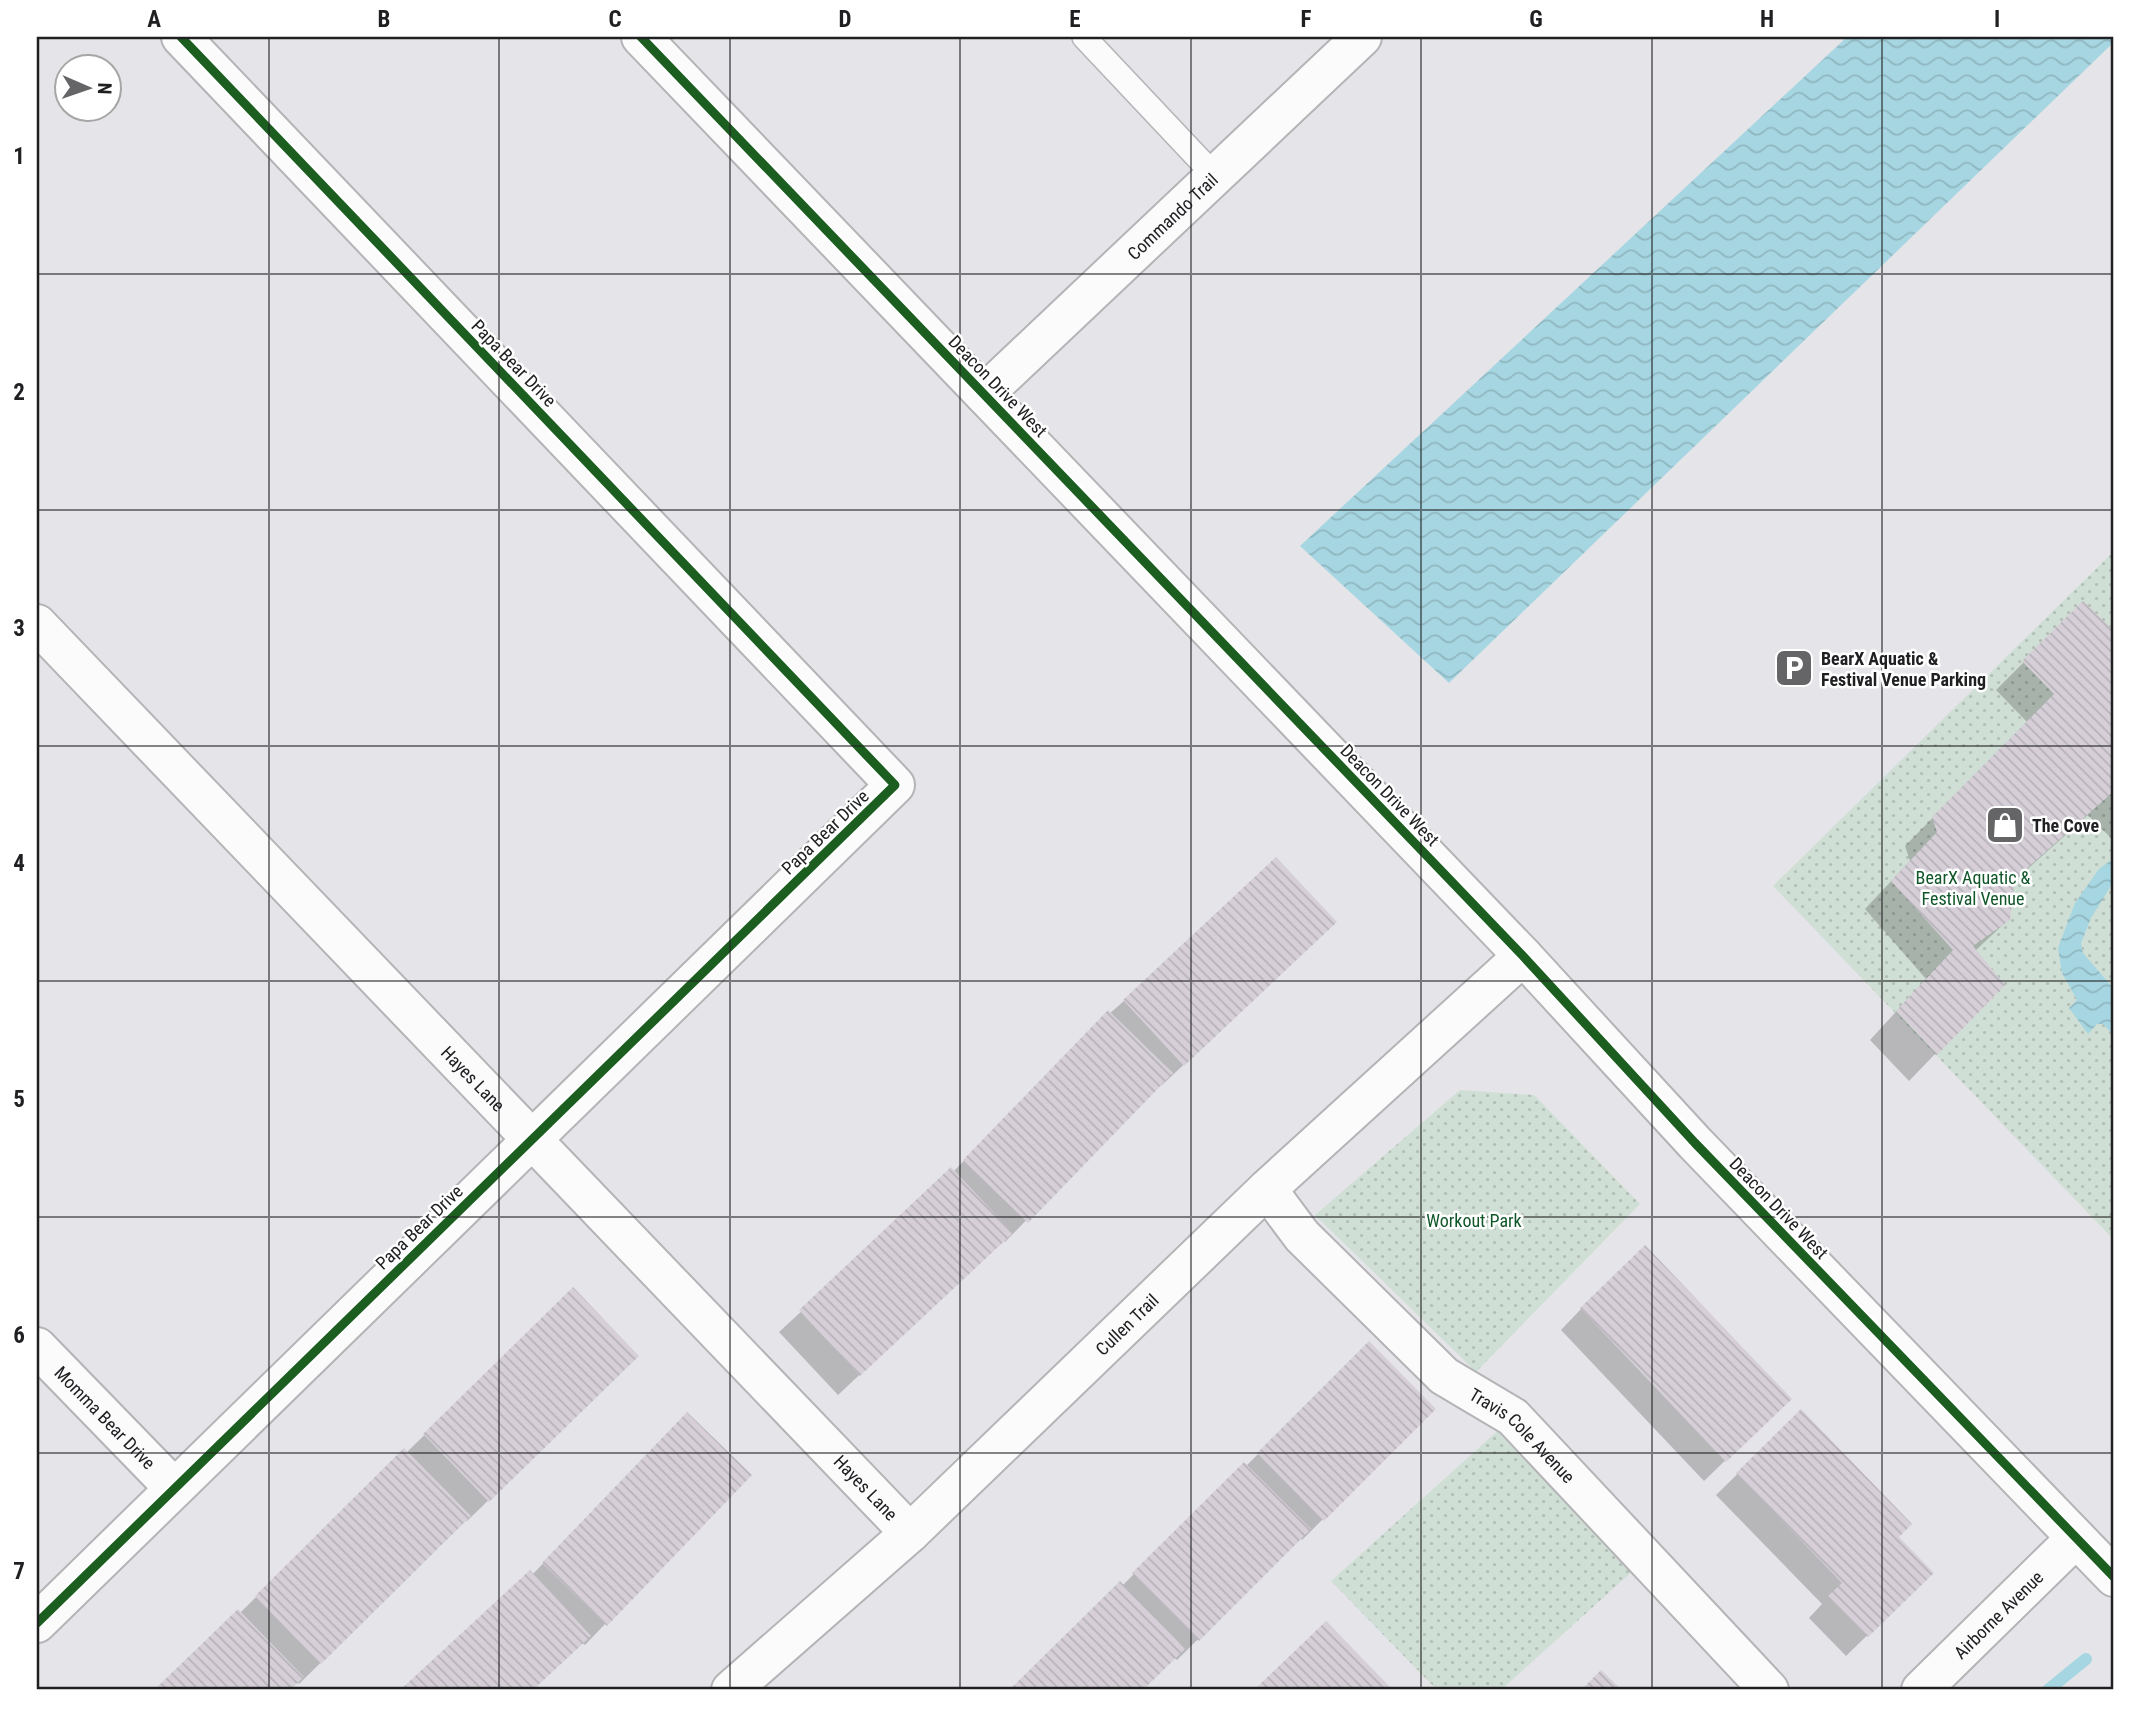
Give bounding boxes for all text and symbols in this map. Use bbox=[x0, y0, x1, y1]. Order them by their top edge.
text: A bbox=[147, 6, 161, 33]
text: B bbox=[378, 6, 390, 33]
text: C bbox=[608, 6, 622, 33]
text: D bbox=[839, 6, 852, 33]
text: E bbox=[1069, 6, 1081, 33]
text: F bbox=[1301, 6, 1312, 33]
text: G bbox=[1529, 6, 1543, 33]
text: H bbox=[1760, 6, 1774, 33]
text: I bbox=[1994, 6, 2000, 33]
north arrow bbox=[52, 52, 122, 122]
text: N bbox=[93, 82, 116, 95]
text: 1 bbox=[13, 143, 25, 170]
street label: Commando Trail bbox=[1123, 169, 1222, 264]
street label: Papa Bear Drive bbox=[467, 315, 561, 411]
street label: Deacon Drive West bbox=[944, 331, 1052, 441]
text: 2 bbox=[13, 379, 25, 406]
text: 3 bbox=[13, 615, 25, 642]
parking icon: BearX Aquatic & Festival Venue Parking bbox=[1773, 647, 1815, 689]
place label: BearX Aquatic & Festival Venue Parking bbox=[1821, 648, 1986, 690]
street label: Deacon Drive West bbox=[1336, 740, 1444, 850]
street label: Papa Bear Drive bbox=[777, 785, 873, 879]
shop icon: The Cove bbox=[1984, 804, 2026, 846]
place label: The Cove bbox=[2032, 815, 2099, 836]
text: 4 bbox=[13, 850, 25, 877]
park label: BearX Aquatic & Festival Venue bbox=[1916, 867, 2031, 909]
street label: Hayes Lane bbox=[437, 1041, 509, 1115]
text: 5 bbox=[13, 1086, 25, 1113]
street label: Deacon Drive West bbox=[1725, 1153, 1833, 1263]
street label: Papa Bear Drive bbox=[371, 1180, 467, 1274]
park label: Workout Park bbox=[1426, 1210, 1522, 1231]
street label: Cullen Trail bbox=[1091, 1289, 1162, 1359]
text: 6 bbox=[13, 1322, 25, 1349]
street label: Momma Bear Drive bbox=[51, 1362, 160, 1473]
street label: Travis Cole Avenue bbox=[1466, 1383, 1579, 1487]
street label: Hayes Lane bbox=[830, 1450, 902, 1524]
text: 7 bbox=[13, 1558, 25, 1585]
street label: Airborne Avenue bbox=[1949, 1566, 2047, 1663]

